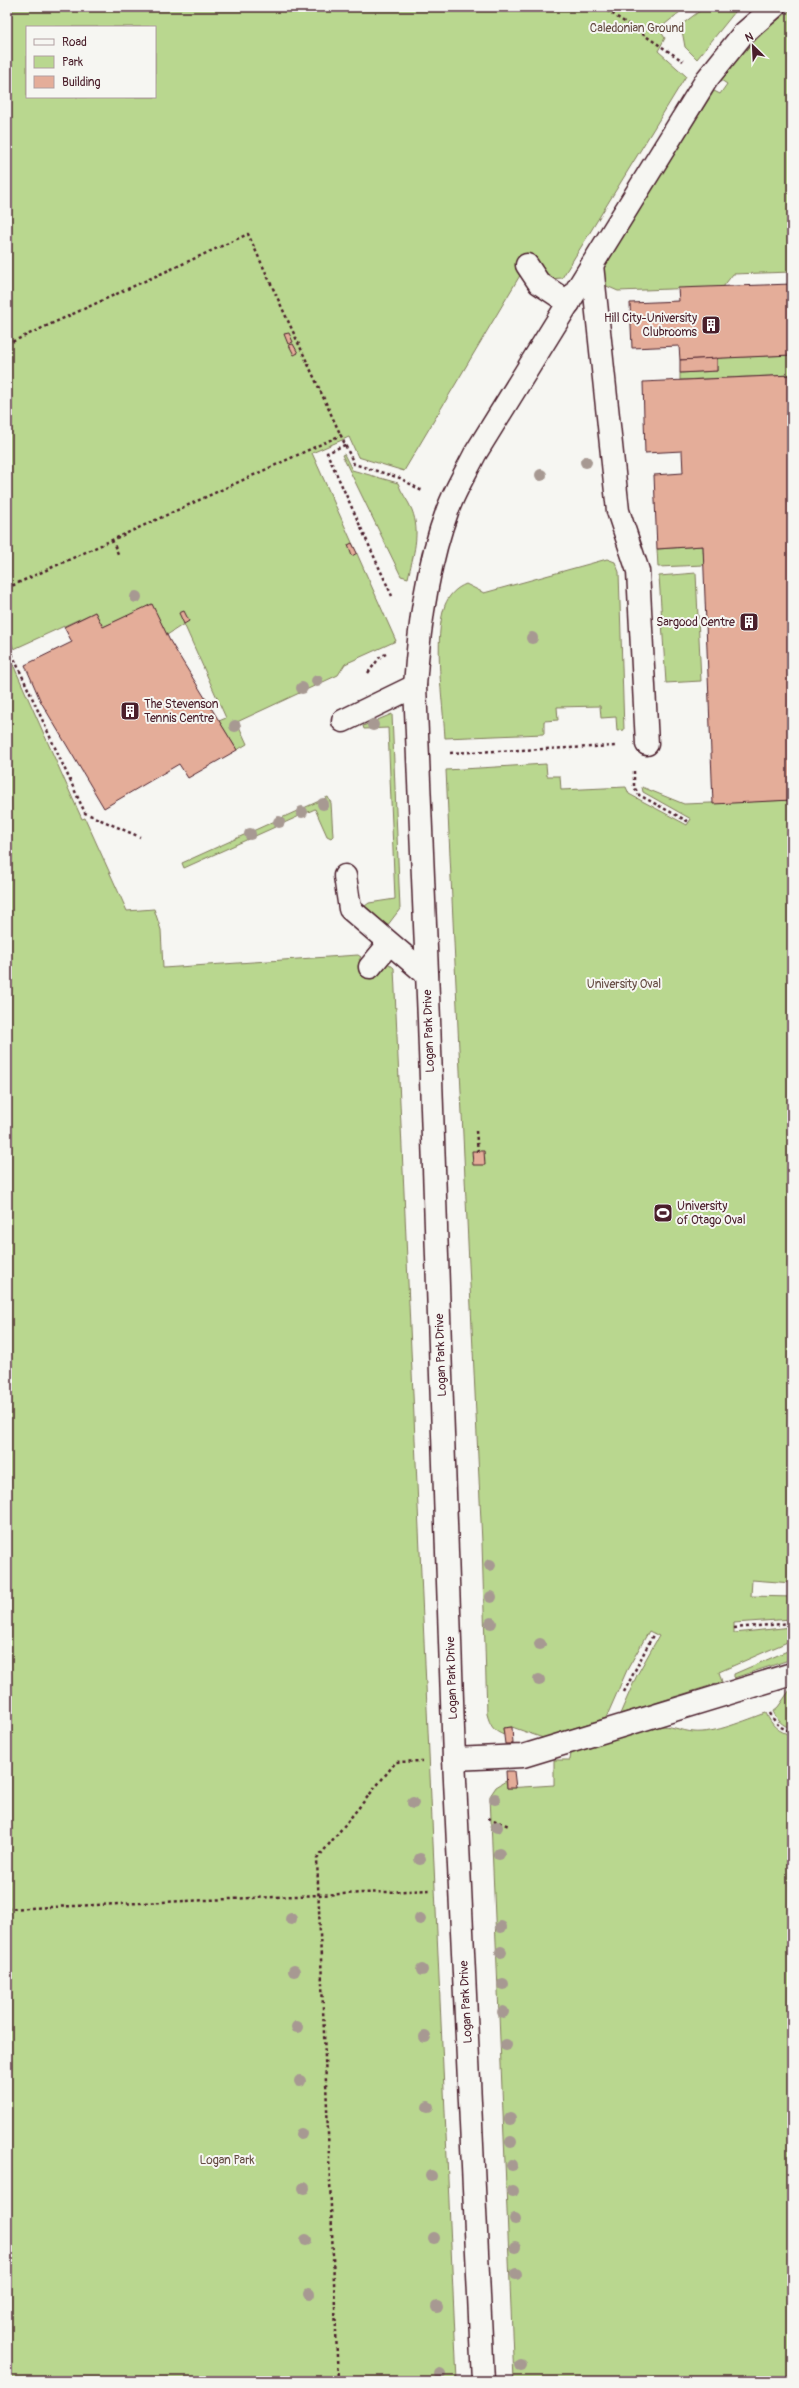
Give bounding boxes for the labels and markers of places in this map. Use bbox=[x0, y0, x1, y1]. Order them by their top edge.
place label: Hill City-University Clubrooms bbox=[604, 311, 698, 340]
building icon: Hill City-University Clubrooms bbox=[700, 314, 722, 336]
building icon: Sargood Centre bbox=[738, 611, 760, 633]
place label: Sargood Centre bbox=[656, 615, 735, 630]
place label: The Stevenson Tennis Centre bbox=[144, 697, 219, 726]
building icon: The Stevenson Tennis Centre bbox=[119, 700, 141, 722]
place label: University of Otago Oval bbox=[677, 1199, 746, 1228]
sports icon: University of Otago Oval bbox=[652, 1202, 674, 1224]

